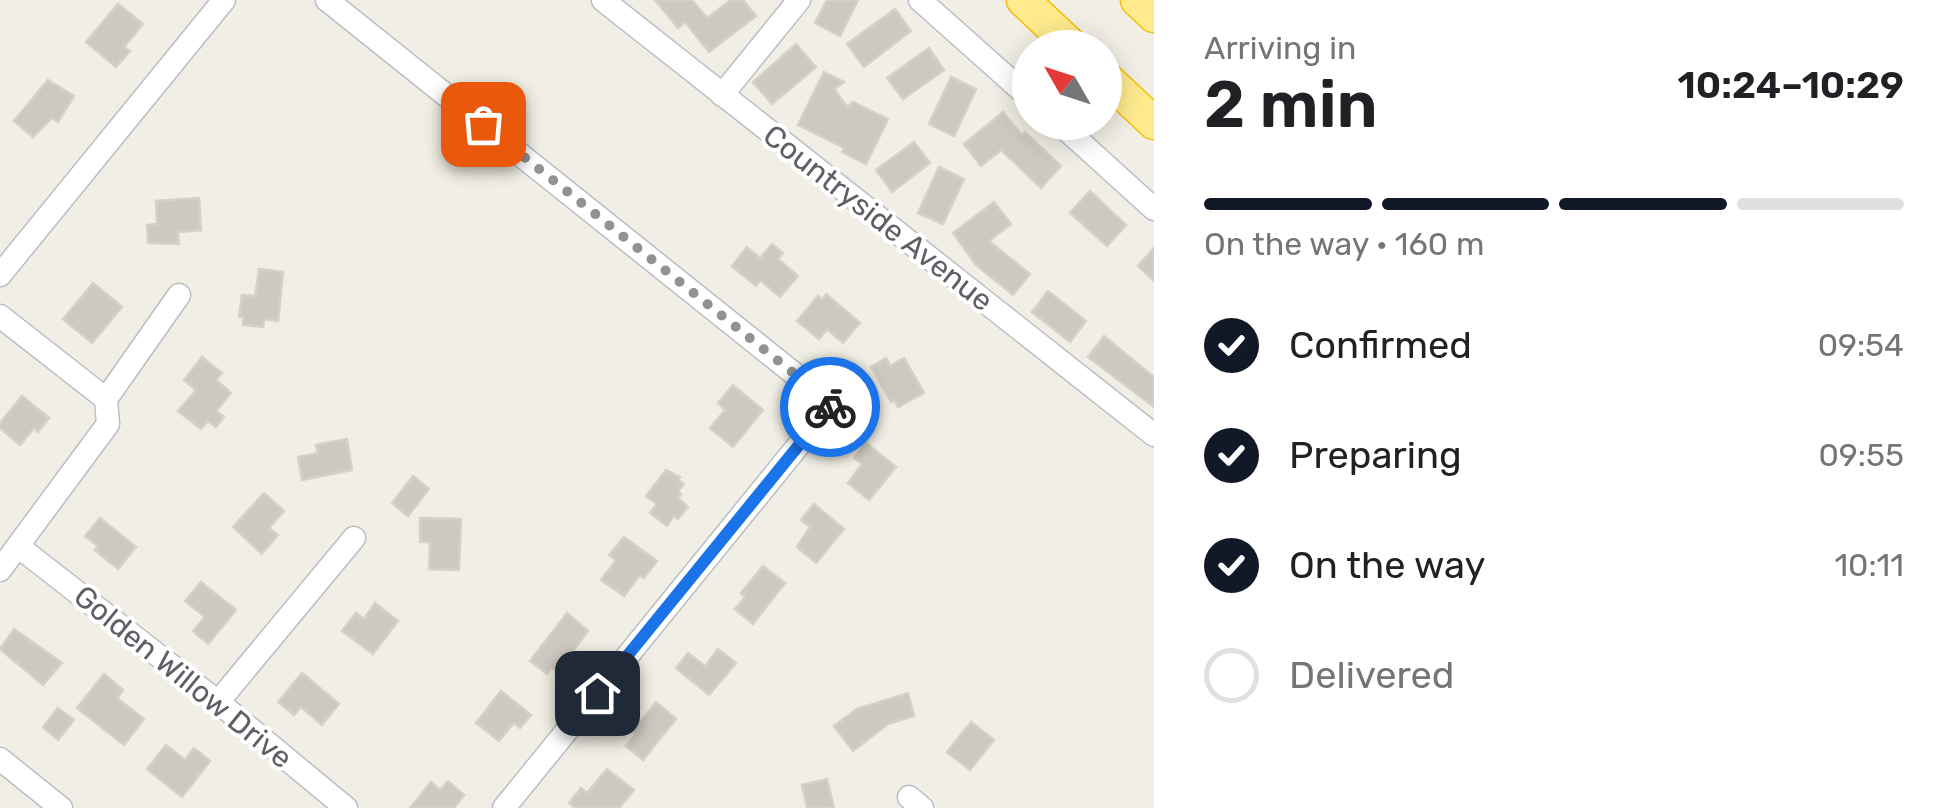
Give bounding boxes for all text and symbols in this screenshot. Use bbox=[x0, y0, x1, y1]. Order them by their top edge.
text: Arriving in bbox=[1204, 29, 1356, 67]
north arrow bbox=[1012, 30, 1122, 140]
map controls bbox=[1012, 30, 1122, 140]
text: 10:24–10:29 bbox=[1678, 62, 1904, 108]
text: 2 min bbox=[1204, 66, 1378, 143]
pin bbox=[441, 82, 526, 167]
icon: bag bbox=[456, 97, 511, 152]
street label: Countryside Avenue bbox=[756, 117, 1000, 319]
text: On the way · 160 m bbox=[1204, 225, 1484, 263]
icon: check bbox=[1204, 318, 1259, 373]
text: Confirmed bbox=[1289, 322, 1472, 368]
text: 09:54 bbox=[1818, 326, 1904, 364]
courier bbox=[780, 357, 880, 457]
icon: bike bbox=[803, 380, 858, 435]
icon: check bbox=[1204, 428, 1259, 483]
text: Preparing bbox=[1289, 432, 1462, 478]
text: 09:55 bbox=[1818, 436, 1904, 474]
icon: check bbox=[1204, 538, 1259, 593]
text: On the way bbox=[1289, 542, 1485, 588]
text: 10:11 bbox=[1834, 546, 1904, 584]
street label: Golden Willow Drive bbox=[67, 578, 299, 776]
pin bbox=[555, 651, 640, 736]
text: Delivered bbox=[1289, 652, 1454, 698]
icon: home bbox=[570, 666, 625, 721]

